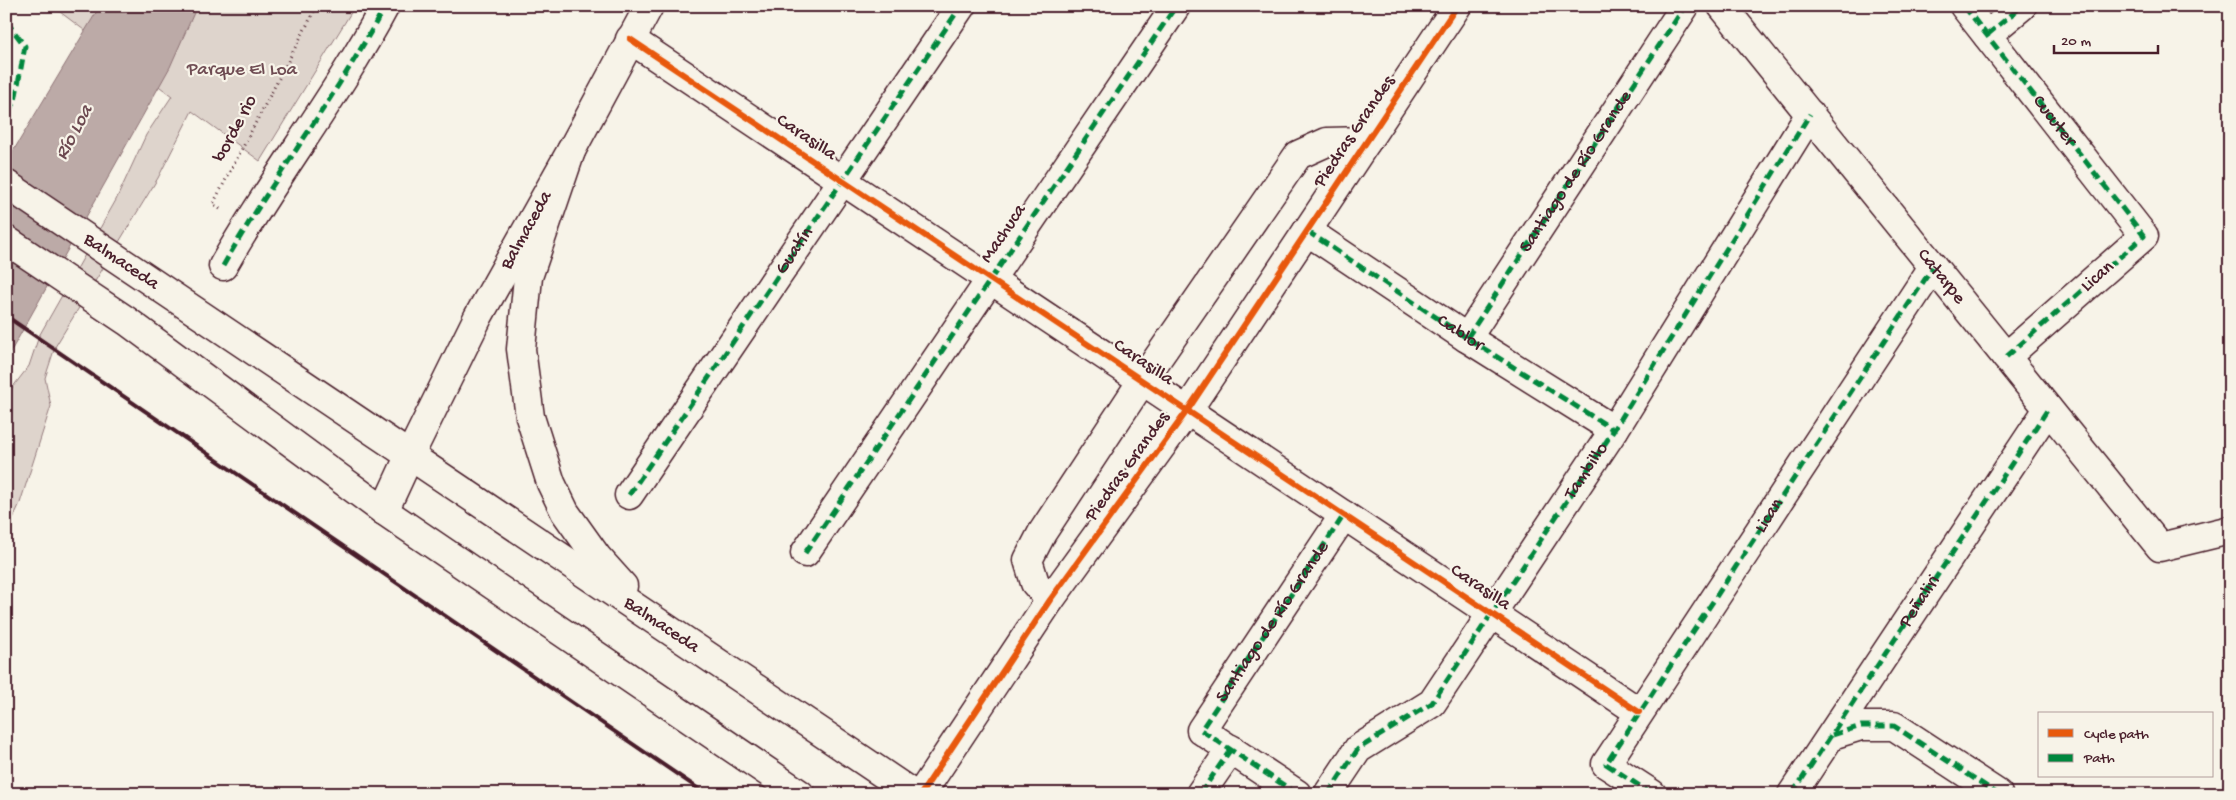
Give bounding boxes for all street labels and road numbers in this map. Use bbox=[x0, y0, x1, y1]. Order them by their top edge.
street label: Piedras Grandes bbox=[1308, 71, 1402, 193]
street label: Santiago de Río Grande bbox=[1515, 86, 1638, 257]
street label: borde rio bbox=[209, 91, 263, 167]
street label: Cucuter bbox=[2027, 91, 2083, 153]
street label: Carasilla bbox=[771, 109, 842, 167]
street label: Balmaceda bbox=[495, 186, 558, 275]
street label: Machuca bbox=[976, 199, 1033, 268]
street label: Guatín bbox=[770, 223, 819, 279]
street label: Balmaceda bbox=[78, 228, 165, 297]
street label: Catarpe bbox=[1912, 244, 1971, 309]
street label: Lican bbox=[2076, 256, 2120, 298]
street label: Cablor bbox=[1432, 309, 1490, 358]
street label: Carasilla bbox=[1108, 334, 1179, 392]
street label: Piedras Grandes bbox=[1080, 407, 1176, 527]
street label: Tambillo bbox=[1559, 438, 1614, 505]
street label: Lican bbox=[1749, 494, 1789, 538]
street label: Santiago de Río Grande bbox=[1211, 537, 1335, 707]
street label: Carasilla bbox=[1445, 559, 1516, 617]
street label: Peñaliri bbox=[1893, 571, 1946, 633]
street label: Balmaceda bbox=[618, 591, 705, 660]

